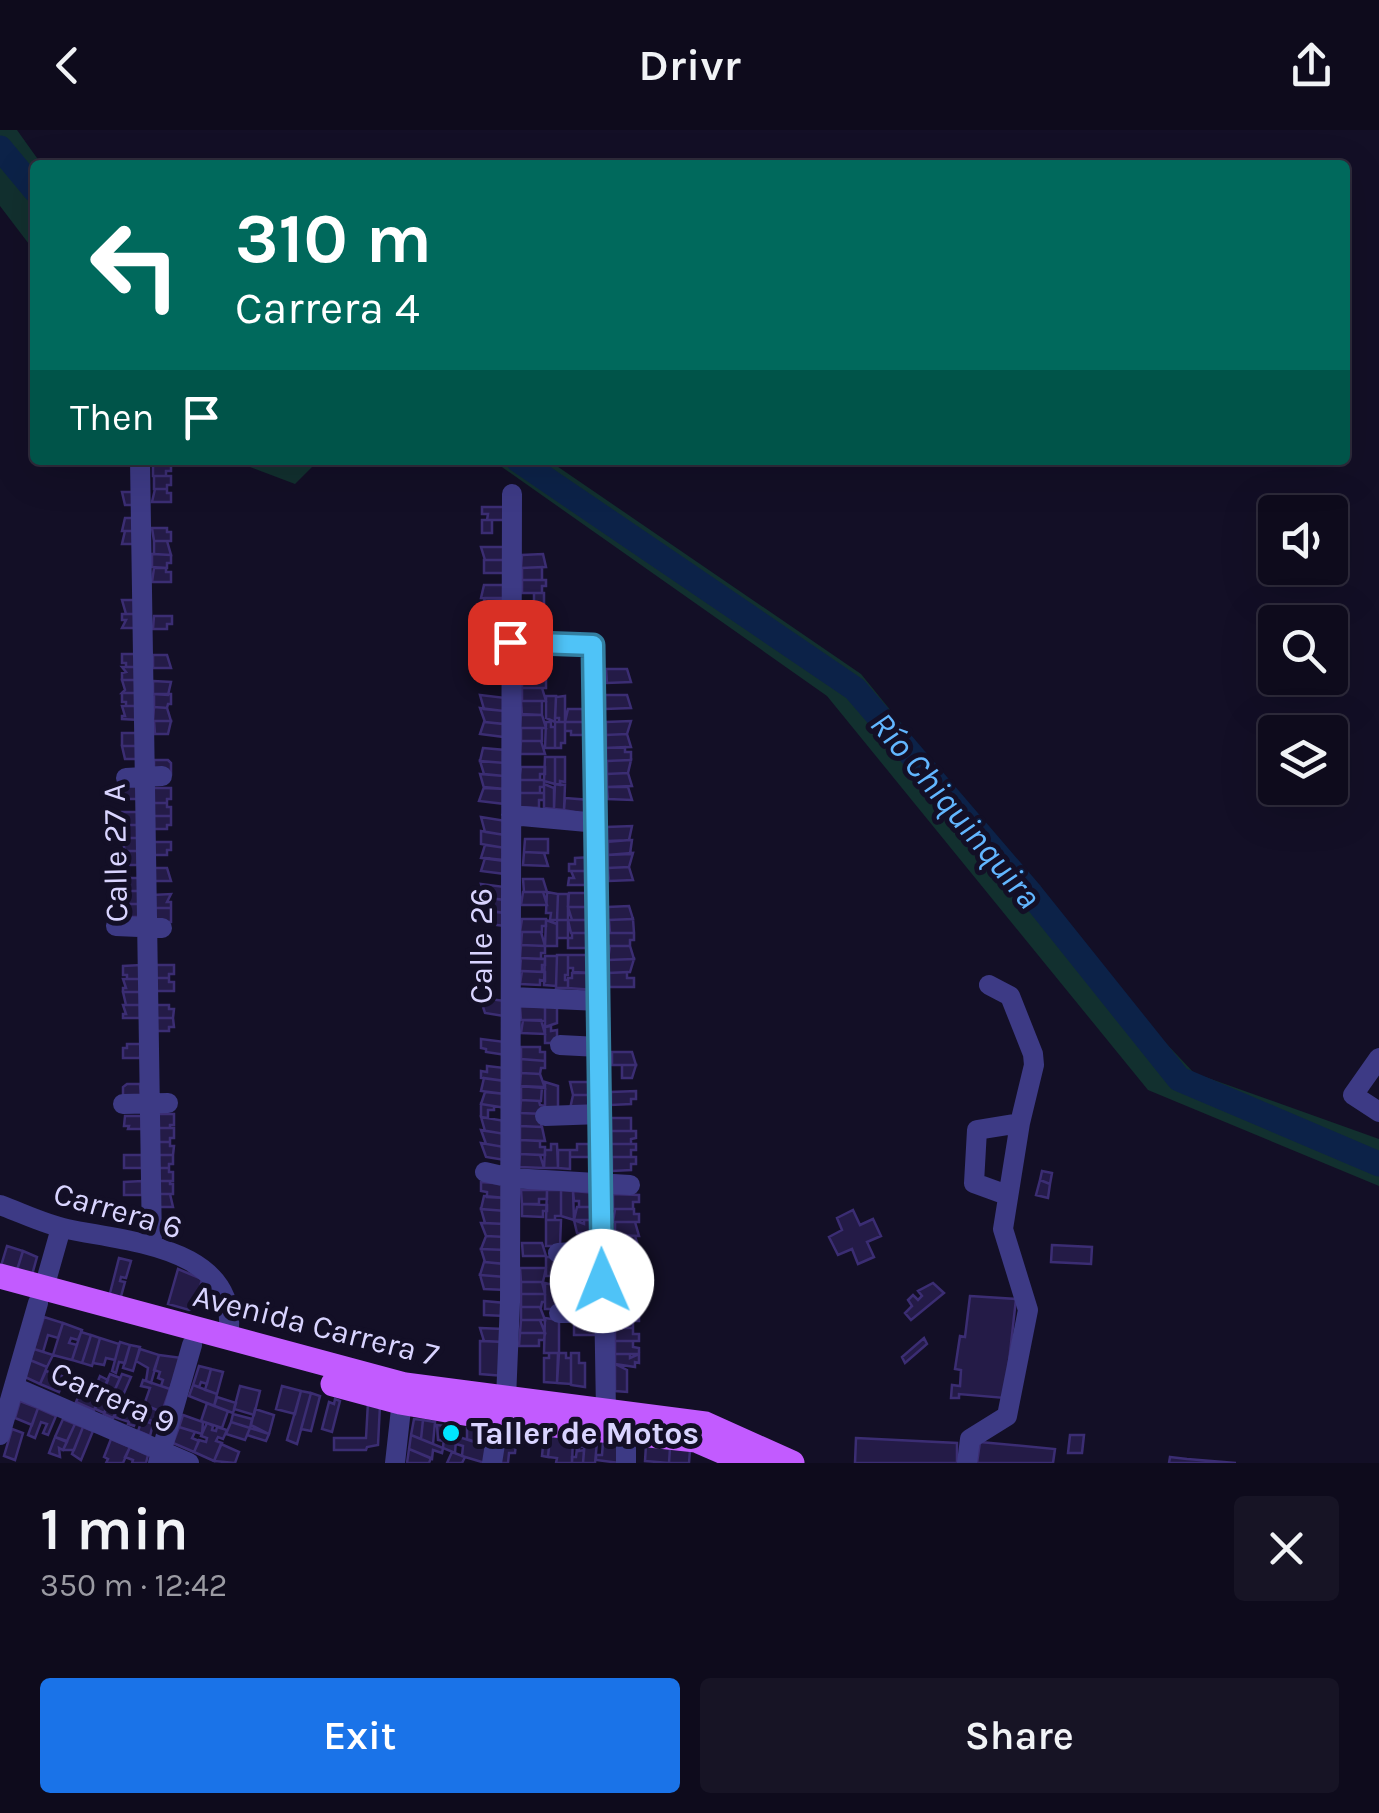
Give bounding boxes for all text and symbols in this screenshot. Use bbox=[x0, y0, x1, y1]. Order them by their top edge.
icon: back bbox=[40, 38, 95, 93]
icon: share bbox=[1284, 38, 1339, 93]
text: Drivr bbox=[638, 39, 741, 91]
text: 310 m bbox=[235, 198, 432, 280]
icon: left bbox=[70, 200, 200, 330]
text: Carrera 4 bbox=[235, 282, 420, 334]
icon: arrive bbox=[174, 390, 229, 445]
text: Then bbox=[70, 395, 154, 440]
map controls bbox=[1258, 495, 1348, 805]
button: sound bbox=[1258, 495, 1348, 585]
pin bbox=[468, 600, 553, 685]
button: search bbox=[1258, 605, 1348, 695]
icon: arrive bbox=[483, 615, 538, 670]
water label: Río Chiquinquira bbox=[862, 704, 1050, 917]
button: layers bbox=[1258, 715, 1348, 805]
street label: Calle 27 A bbox=[96, 783, 135, 923]
street label: Calle 26 bbox=[463, 888, 500, 1004]
street label: Carrera 6 bbox=[49, 1175, 186, 1246]
position arrow bbox=[550, 1229, 654, 1333]
street label: Avenida Carrera 7 bbox=[189, 1277, 443, 1374]
street label: Carrera 9 bbox=[45, 1354, 181, 1441]
place label: Taller de Motos bbox=[471, 1415, 699, 1452]
marker: Taller de Motos bbox=[440, 1422, 462, 1444]
text: 1 min bbox=[40, 1494, 189, 1564]
button: close bbox=[1234, 1496, 1339, 1601]
text: 350 m · 12:42 bbox=[40, 1567, 227, 1604]
button: Exit bbox=[40, 1678, 680, 1793]
button: Share bbox=[700, 1678, 1339, 1793]

